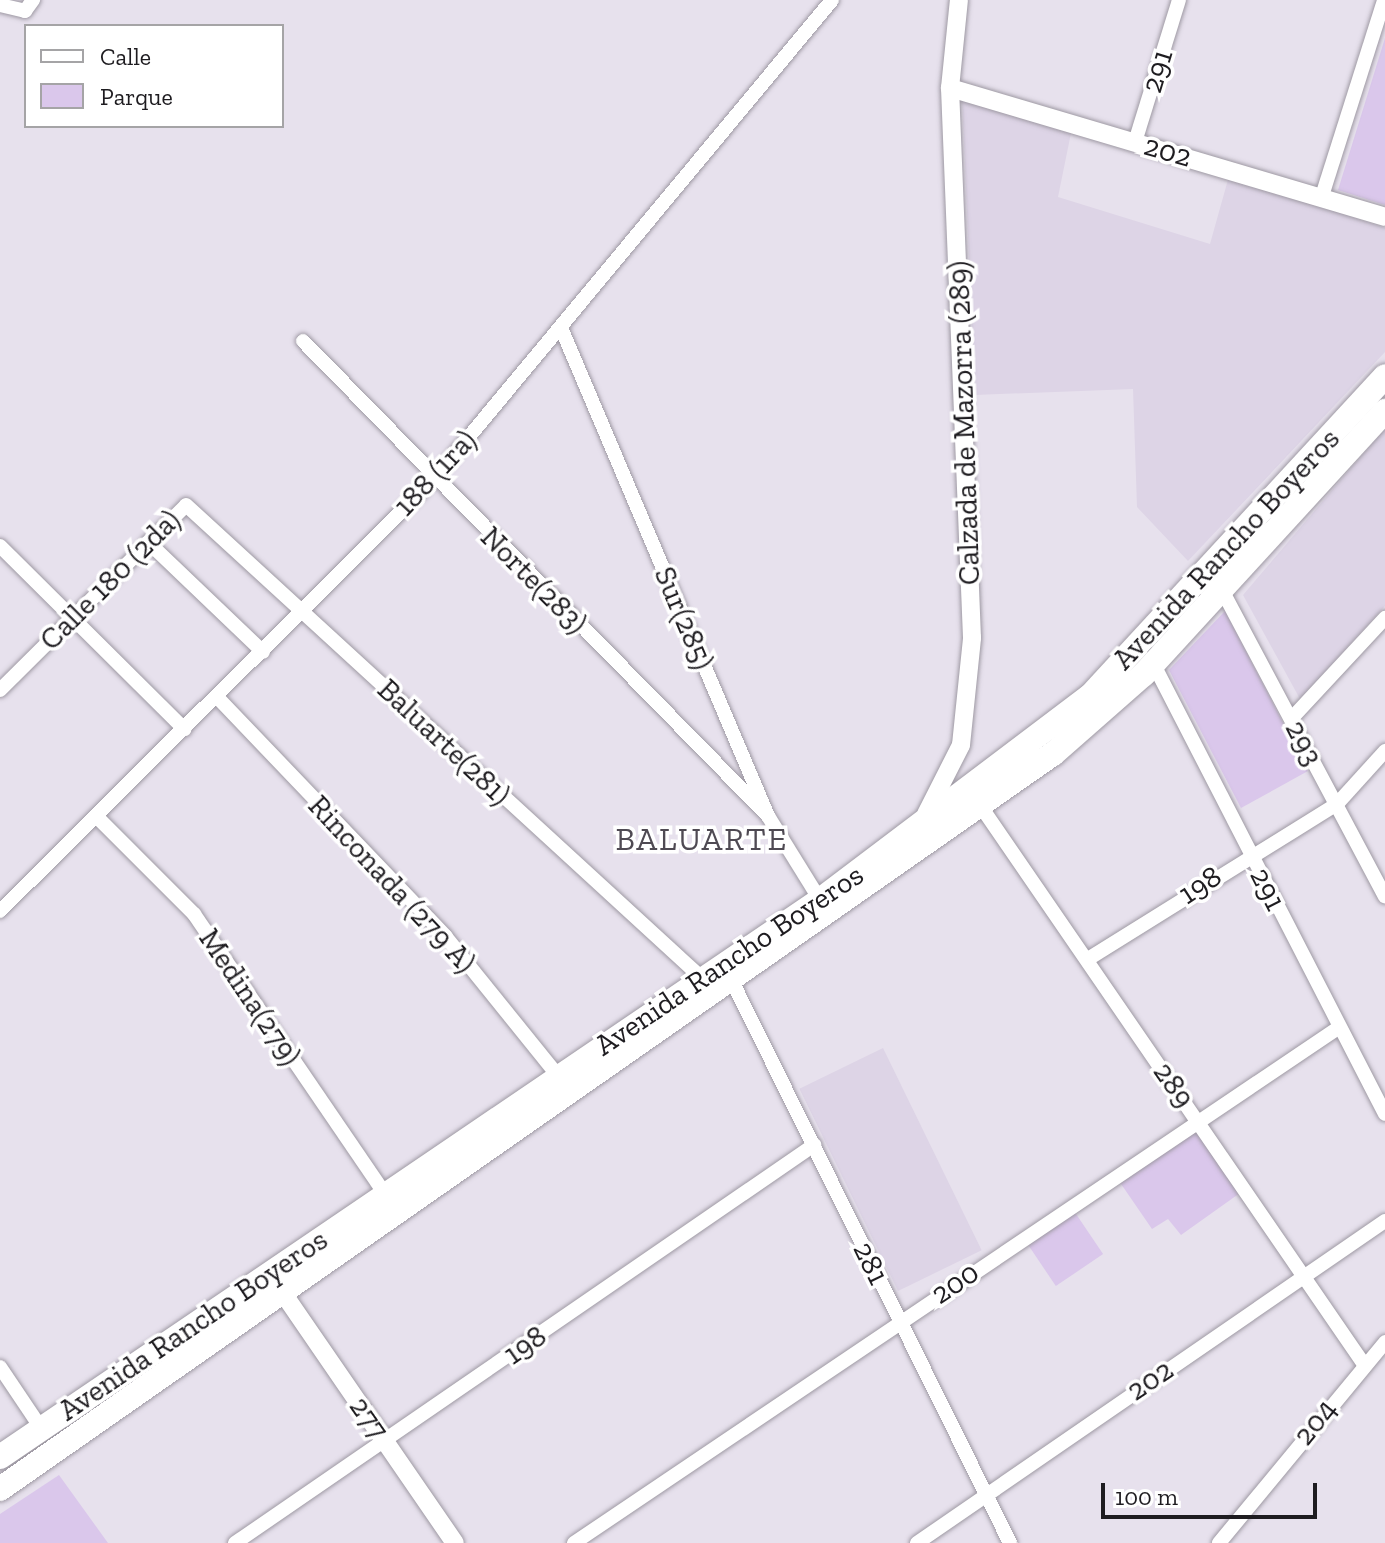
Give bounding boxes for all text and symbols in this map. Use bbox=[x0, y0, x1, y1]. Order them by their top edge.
legend bbox=[24, 24, 284, 128]
text: Calle bbox=[100, 42, 151, 71]
street label: 291 bbox=[1134, 45, 1180, 97]
text: Parque bbox=[100, 82, 173, 111]
street label: 202 bbox=[1140, 127, 1196, 175]
street label: Calzada de Mazorra (289) bbox=[940, 260, 988, 586]
street label: Avenida Rancho Boyeros bbox=[1105, 421, 1347, 677]
street label: 188 (1ra) bbox=[386, 423, 484, 523]
street label: Calle 180 (2da) bbox=[32, 502, 188, 658]
street label: Norte(283) bbox=[473, 519, 595, 641]
street label: Sur(285) bbox=[646, 561, 722, 675]
street label: Baluarte(281) bbox=[370, 671, 518, 813]
street label: 293 bbox=[1278, 714, 1330, 772]
street label: Rinconada (279 A) bbox=[300, 788, 484, 980]
district label: BALUARTE bbox=[616, 820, 788, 858]
street label: Avenida Rancho Boyeros bbox=[588, 857, 870, 1063]
street label: 198 bbox=[1172, 858, 1228, 912]
street label: 291 bbox=[1242, 862, 1294, 916]
street label: Medina(279) bbox=[191, 922, 309, 1072]
street label: 289 bbox=[1146, 1055, 1202, 1115]
street label: Avenida Rancho Boyeros bbox=[52, 1222, 334, 1428]
street label: 281 bbox=[845, 1236, 897, 1290]
street label: 200 bbox=[924, 1254, 986, 1312]
street label: 198 bbox=[497, 1318, 553, 1372]
street label: 202 bbox=[1120, 1352, 1180, 1408]
street label: 277 bbox=[342, 1390, 396, 1446]
street label: 204 bbox=[1286, 1392, 1344, 1452]
scale bar bbox=[1105, 1467, 1321, 1517]
text: 100 m bbox=[1115, 1482, 1178, 1511]

